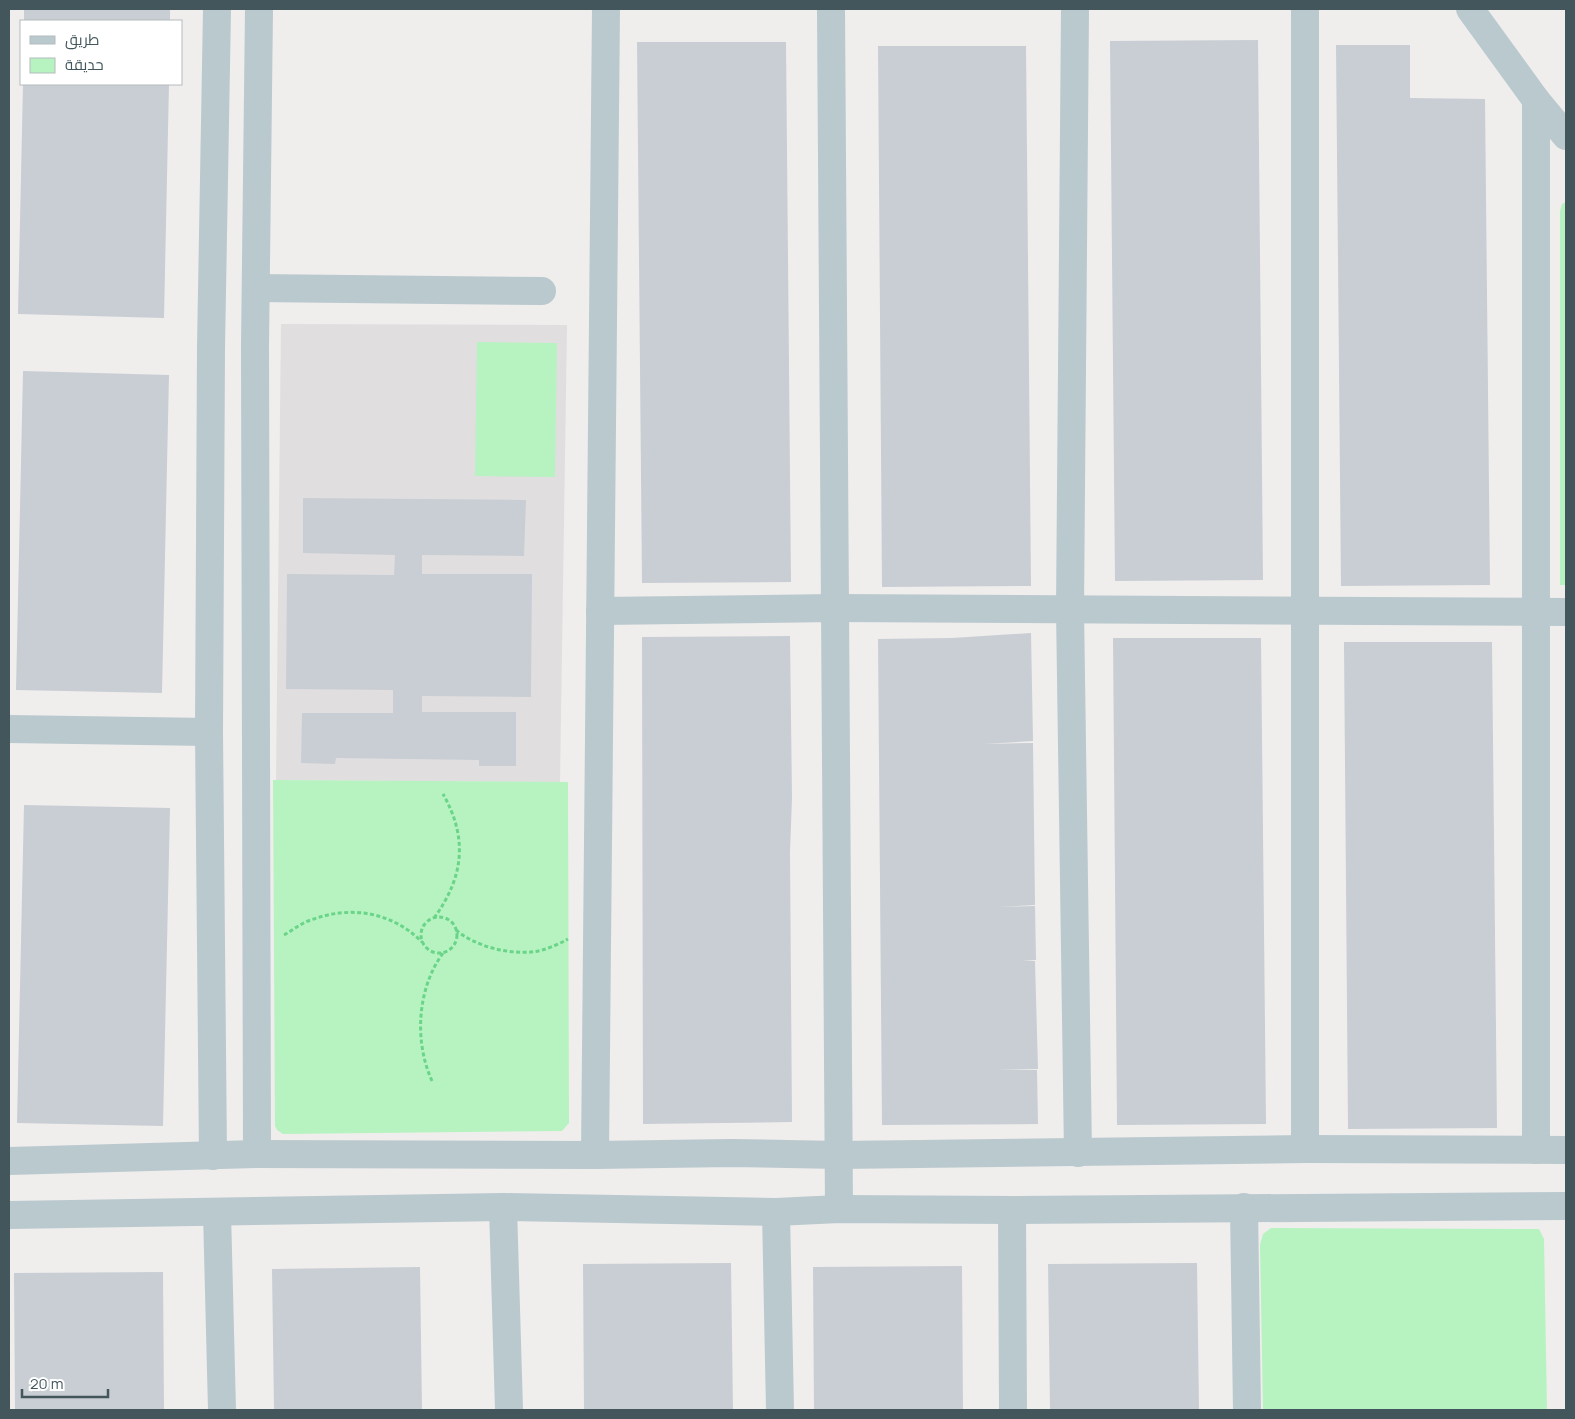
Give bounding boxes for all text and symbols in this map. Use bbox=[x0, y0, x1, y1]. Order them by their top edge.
legend bbox=[20, 20, 182, 85]
text: طريق bbox=[65, 29, 99, 50]
text: حديقة bbox=[65, 54, 104, 75]
scale bar bbox=[22, 1366, 109, 1398]
text: 20 m bbox=[30, 1373, 63, 1394]

